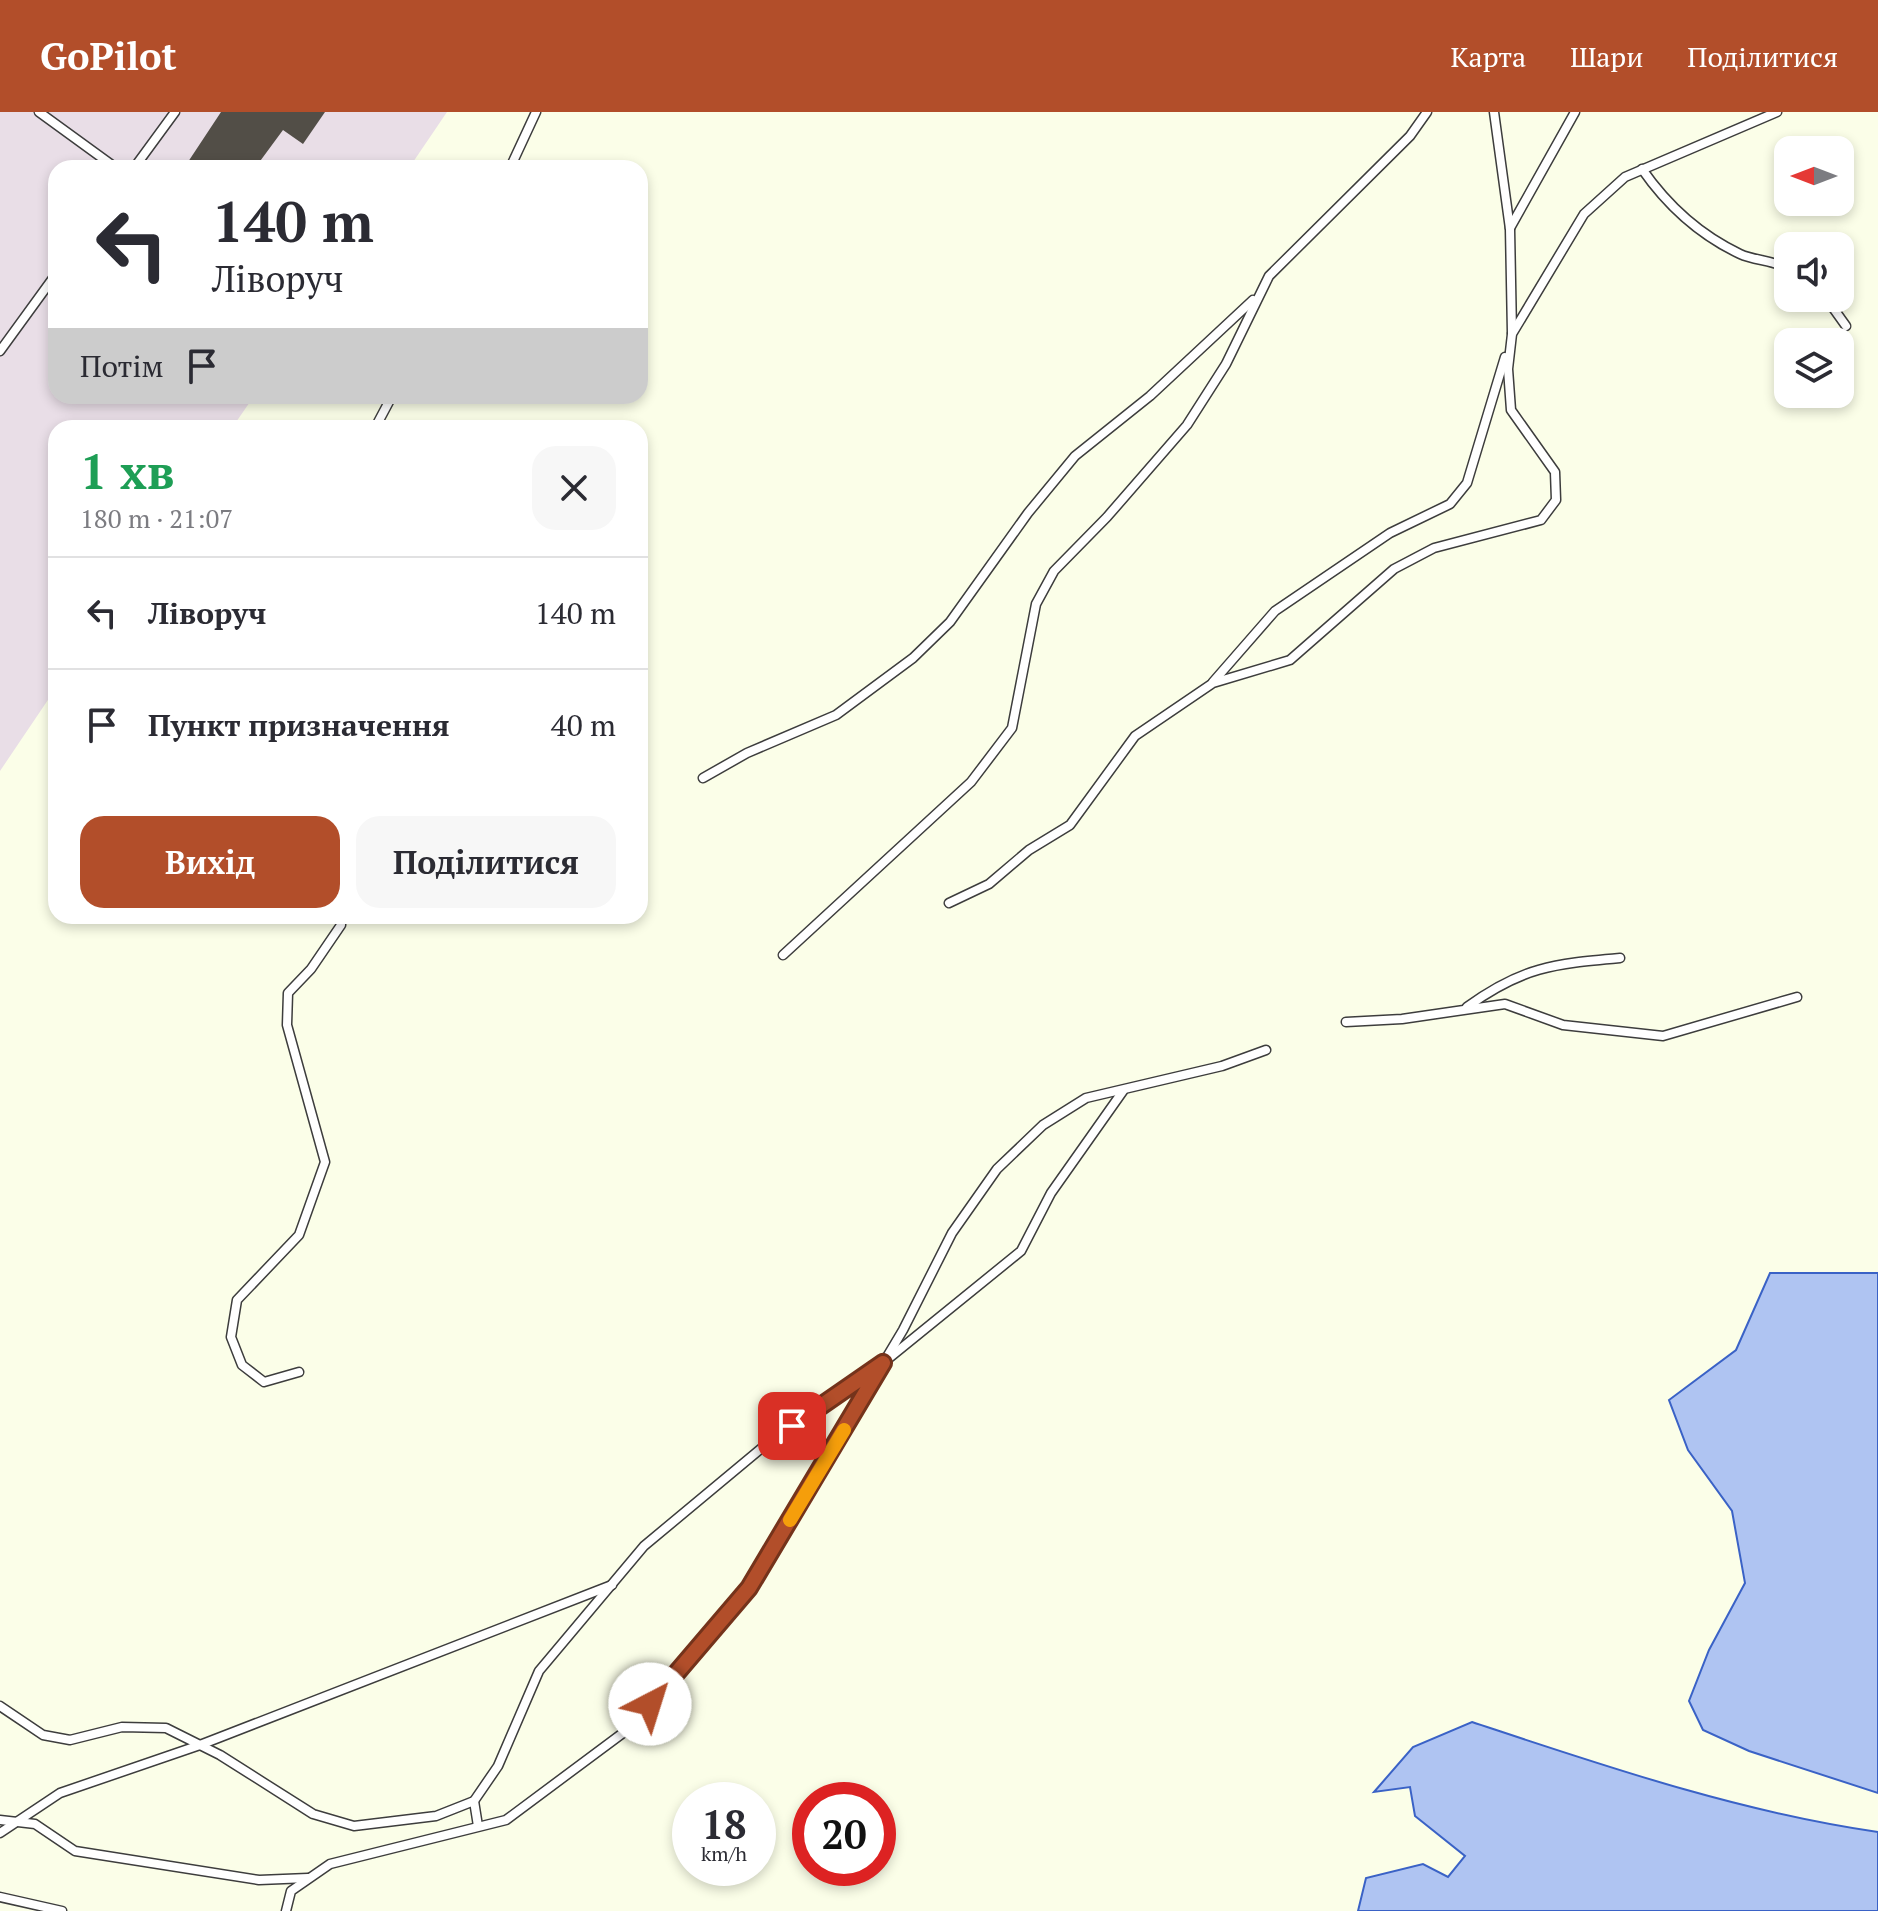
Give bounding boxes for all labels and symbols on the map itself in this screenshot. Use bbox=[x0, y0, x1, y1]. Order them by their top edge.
north arrow bbox=[1774, 136, 1854, 216]
pin bbox=[758, 1392, 826, 1460]
position arrow bbox=[608, 1662, 692, 1746]
speed limit sign: 20 bbox=[792, 1782, 896, 1886]

